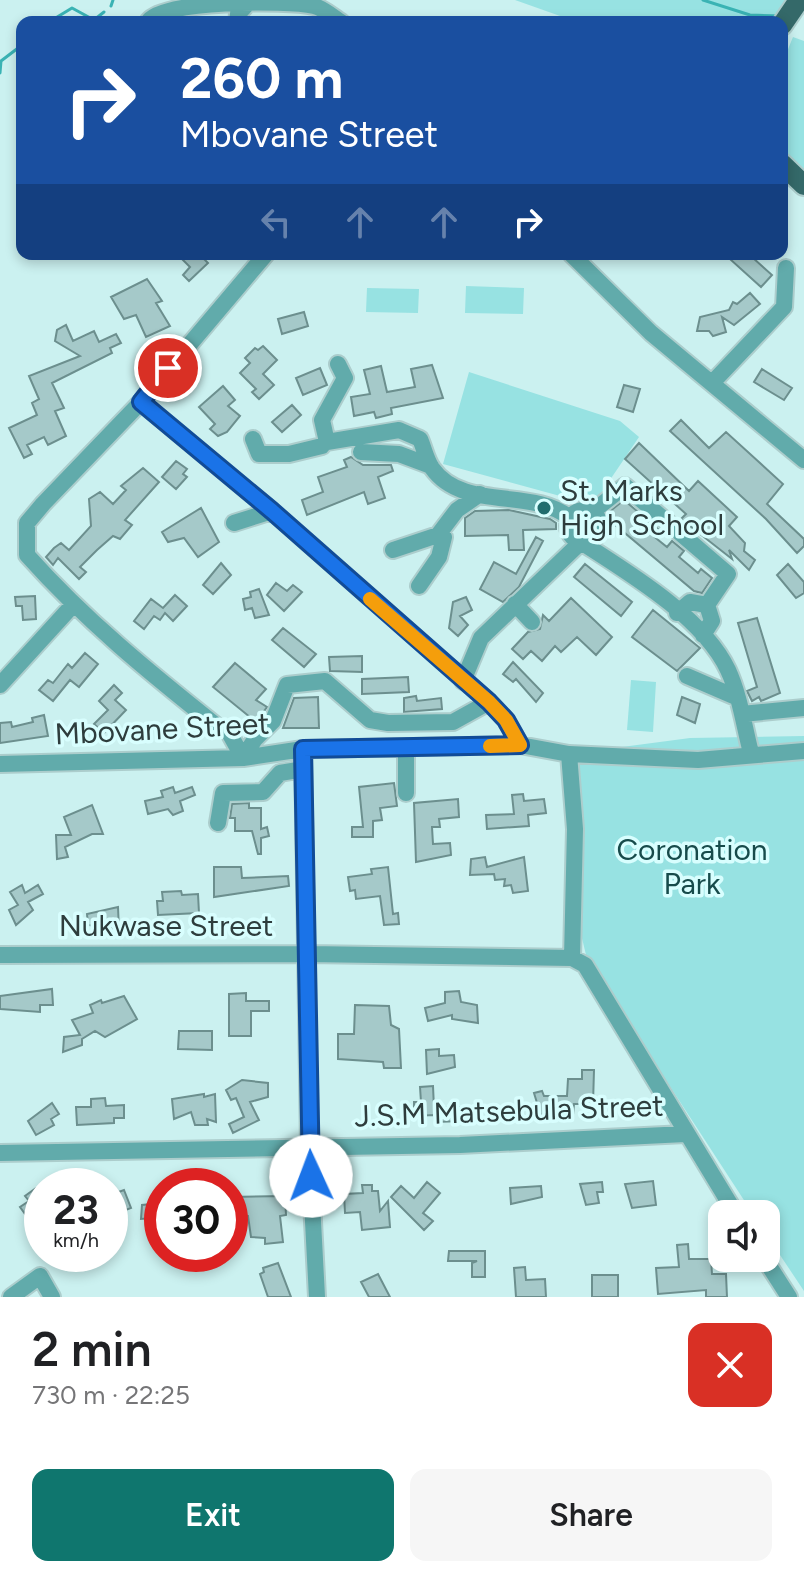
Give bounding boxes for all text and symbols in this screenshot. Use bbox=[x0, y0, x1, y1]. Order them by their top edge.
text: 260 m bbox=[180, 45, 343, 112]
icon: right bbox=[48, 48, 152, 152]
text: Mbovane Street bbox=[180, 113, 438, 156]
icon: left bbox=[254, 200, 298, 244]
icon: ahead bbox=[338, 200, 382, 244]
icon: ahead bbox=[422, 200, 466, 244]
icon: right bbox=[506, 200, 550, 244]
pin bbox=[134, 334, 202, 402]
icon: arrive bbox=[146, 346, 190, 390]
place label: St. Marks High School bbox=[560, 472, 724, 543]
marker: St. Marks High School bbox=[535, 499, 553, 517]
street label: Mbovane Street bbox=[54, 704, 270, 753]
park label: Coronation Park bbox=[616, 831, 768, 902]
street label: Nukwase Street bbox=[59, 907, 273, 944]
street label: J.S.M Matsebula Street bbox=[354, 1087, 664, 1134]
position arrow bbox=[269, 1134, 353, 1218]
speed limit sign: 30 bbox=[144, 1168, 248, 1272]
text: 23 bbox=[53, 1186, 99, 1234]
map controls bbox=[708, 1200, 780, 1272]
button: sound bbox=[708, 1200, 780, 1272]
text: km/h bbox=[53, 1228, 99, 1252]
text: 2 min bbox=[32, 1320, 152, 1378]
button: close bbox=[688, 1323, 772, 1407]
text: 730 m · 22:25 bbox=[32, 1379, 190, 1411]
button: Exit bbox=[32, 1469, 394, 1561]
button: Share bbox=[410, 1469, 772, 1561]

